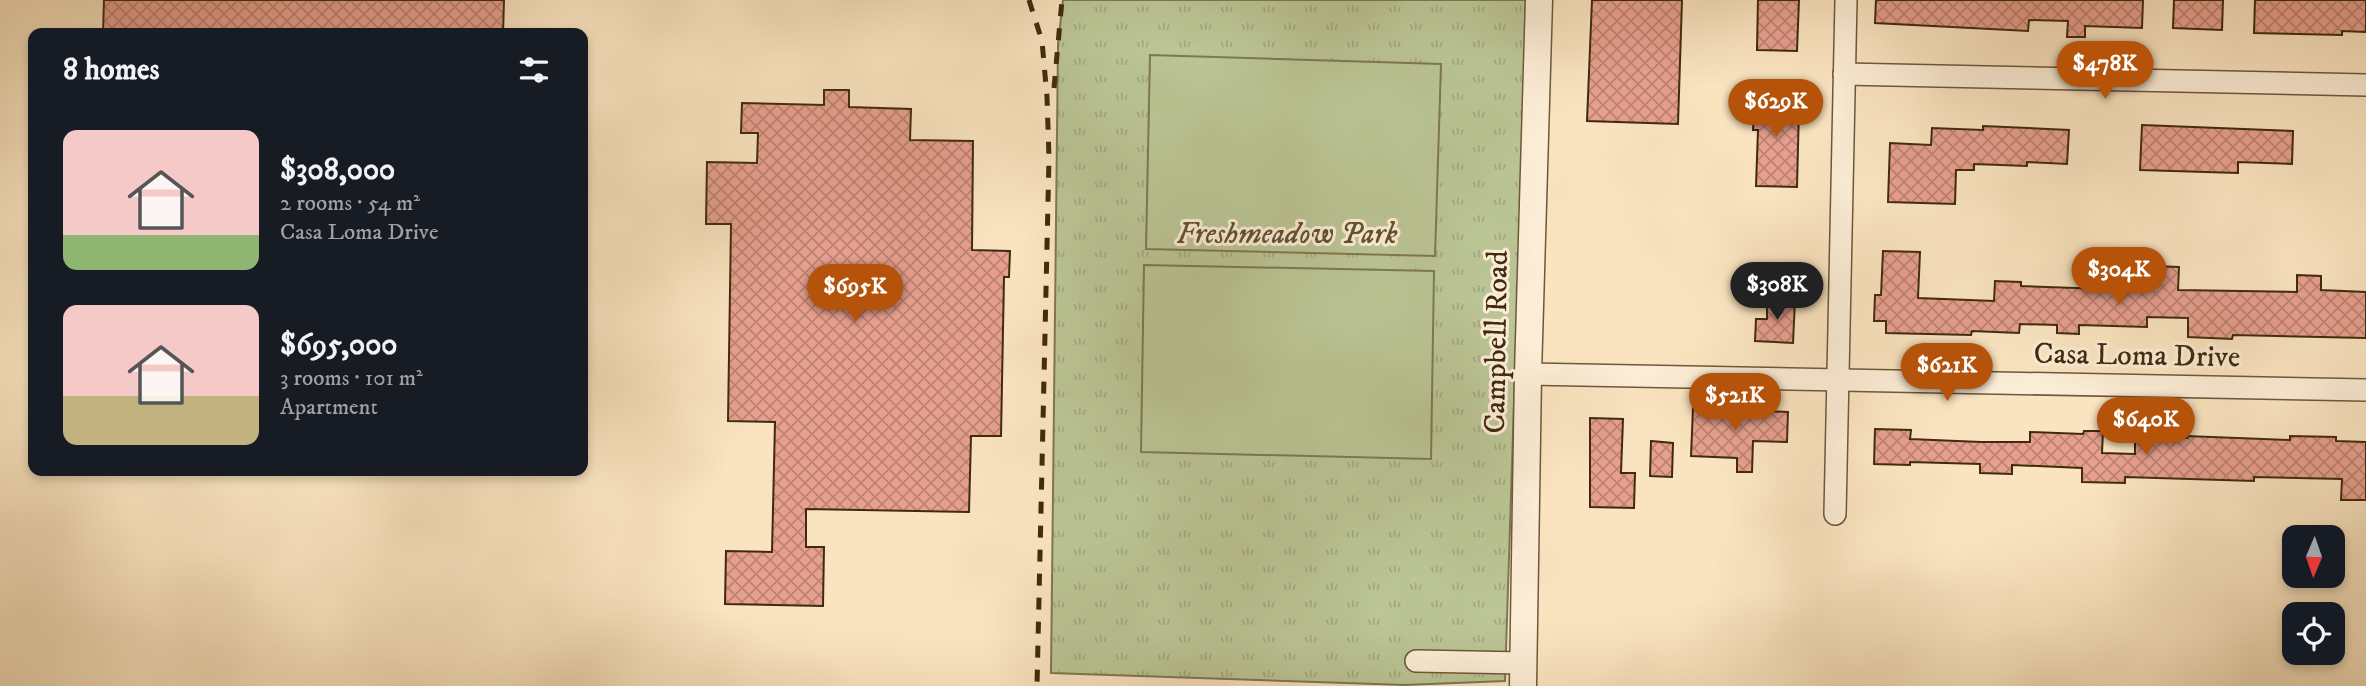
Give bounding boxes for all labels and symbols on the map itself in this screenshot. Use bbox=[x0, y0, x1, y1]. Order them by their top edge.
pin: $478K bbox=[2056, 42, 2154, 101]
pin: $629K bbox=[1727, 80, 1825, 139]
park label: Freshmeadow Park bbox=[1176, 216, 1398, 253]
pin: $304K bbox=[2070, 247, 2168, 307]
street label: Campbell Road bbox=[1477, 250, 1517, 434]
pin: $308K bbox=[1728, 262, 1826, 322]
pin: $695K bbox=[806, 264, 904, 324]
street label: Casa Loma Drive bbox=[2033, 336, 2241, 376]
pin: $621K bbox=[1898, 344, 1996, 403]
pin: $521K bbox=[1686, 374, 1784, 433]
pin: $640K bbox=[2097, 398, 2195, 457]
north arrow bbox=[2282, 525, 2345, 588]

